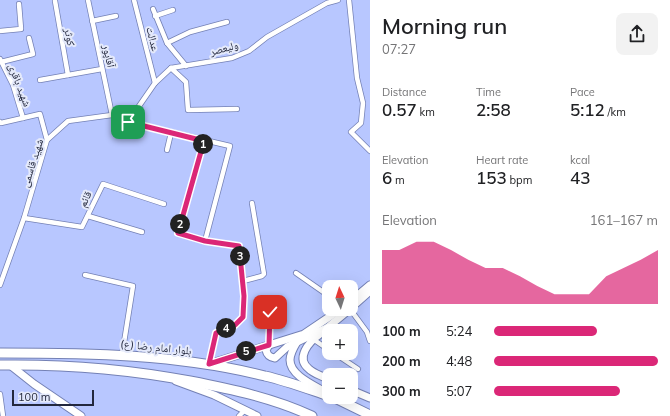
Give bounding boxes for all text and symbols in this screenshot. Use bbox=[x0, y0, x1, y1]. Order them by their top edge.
text: Morning run bbox=[382, 12, 507, 40]
button: share bbox=[616, 13, 658, 55]
street label: عدالت bbox=[143, 25, 163, 53]
street label: کوثر bbox=[61, 26, 79, 47]
street label: ولیعصر bbox=[207, 37, 240, 59]
text: 07:27 bbox=[382, 41, 416, 57]
street label: آقاپور bbox=[99, 42, 118, 69]
street label: شهید باقری bbox=[5, 61, 35, 109]
text: Distance bbox=[382, 85, 426, 99]
text: Time bbox=[476, 85, 501, 99]
text: Pace bbox=[570, 85, 595, 99]
text: 0.57 bbox=[382, 99, 417, 120]
text: 2:58 bbox=[476, 99, 511, 120]
text: 5:12 bbox=[570, 99, 605, 120]
pin bbox=[111, 105, 145, 139]
text: km bbox=[417, 105, 435, 119]
text: /km bbox=[605, 105, 626, 119]
icon: arrive bbox=[117, 111, 139, 133]
pin: 1 bbox=[193, 134, 213, 154]
street label: شهید قاسمی bbox=[18, 137, 46, 189]
text: 1 bbox=[200, 137, 206, 151]
text: Elevation bbox=[382, 153, 429, 167]
text: Heart rate bbox=[476, 153, 528, 167]
text: kcal bbox=[570, 153, 590, 167]
text: 6 bbox=[382, 167, 392, 188]
text: 153 bbox=[476, 167, 507, 188]
text: 43 bbox=[570, 167, 590, 188]
text: m bbox=[392, 173, 405, 187]
text: bpm bbox=[507, 173, 532, 187]
street label: قائم bbox=[75, 188, 96, 210]
text: Elevation bbox=[382, 212, 437, 228]
text: 161–167 m bbox=[590, 212, 658, 228]
pin: 2 bbox=[170, 214, 190, 234]
text: 2 bbox=[177, 217, 183, 231]
pin: 3 bbox=[230, 246, 250, 266]
text: 3 bbox=[237, 249, 243, 263]
north arrow bbox=[322, 280, 358, 316]
map controls bbox=[322, 280, 358, 404]
pin bbox=[253, 295, 287, 329]
icon: check bbox=[259, 301, 281, 323]
pin: 4 bbox=[216, 318, 236, 338]
text: 4 bbox=[223, 321, 229, 335]
text: 100 m bbox=[382, 323, 421, 339]
text: 5:24 bbox=[446, 323, 472, 339]
button: + bbox=[322, 324, 358, 360]
street label: بلوار امام رضا (ع) bbox=[120, 336, 192, 358]
pin: 5 bbox=[236, 341, 256, 361]
text: 5 bbox=[243, 344, 249, 358]
text: 200 m bbox=[382, 353, 421, 369]
text: 4:48 bbox=[446, 353, 472, 369]
button: − bbox=[322, 368, 358, 404]
text: 300 m bbox=[382, 383, 421, 399]
text: 5:07 bbox=[446, 383, 472, 399]
scale bar bbox=[12, 388, 94, 407]
text: 100 m bbox=[18, 390, 50, 404]

